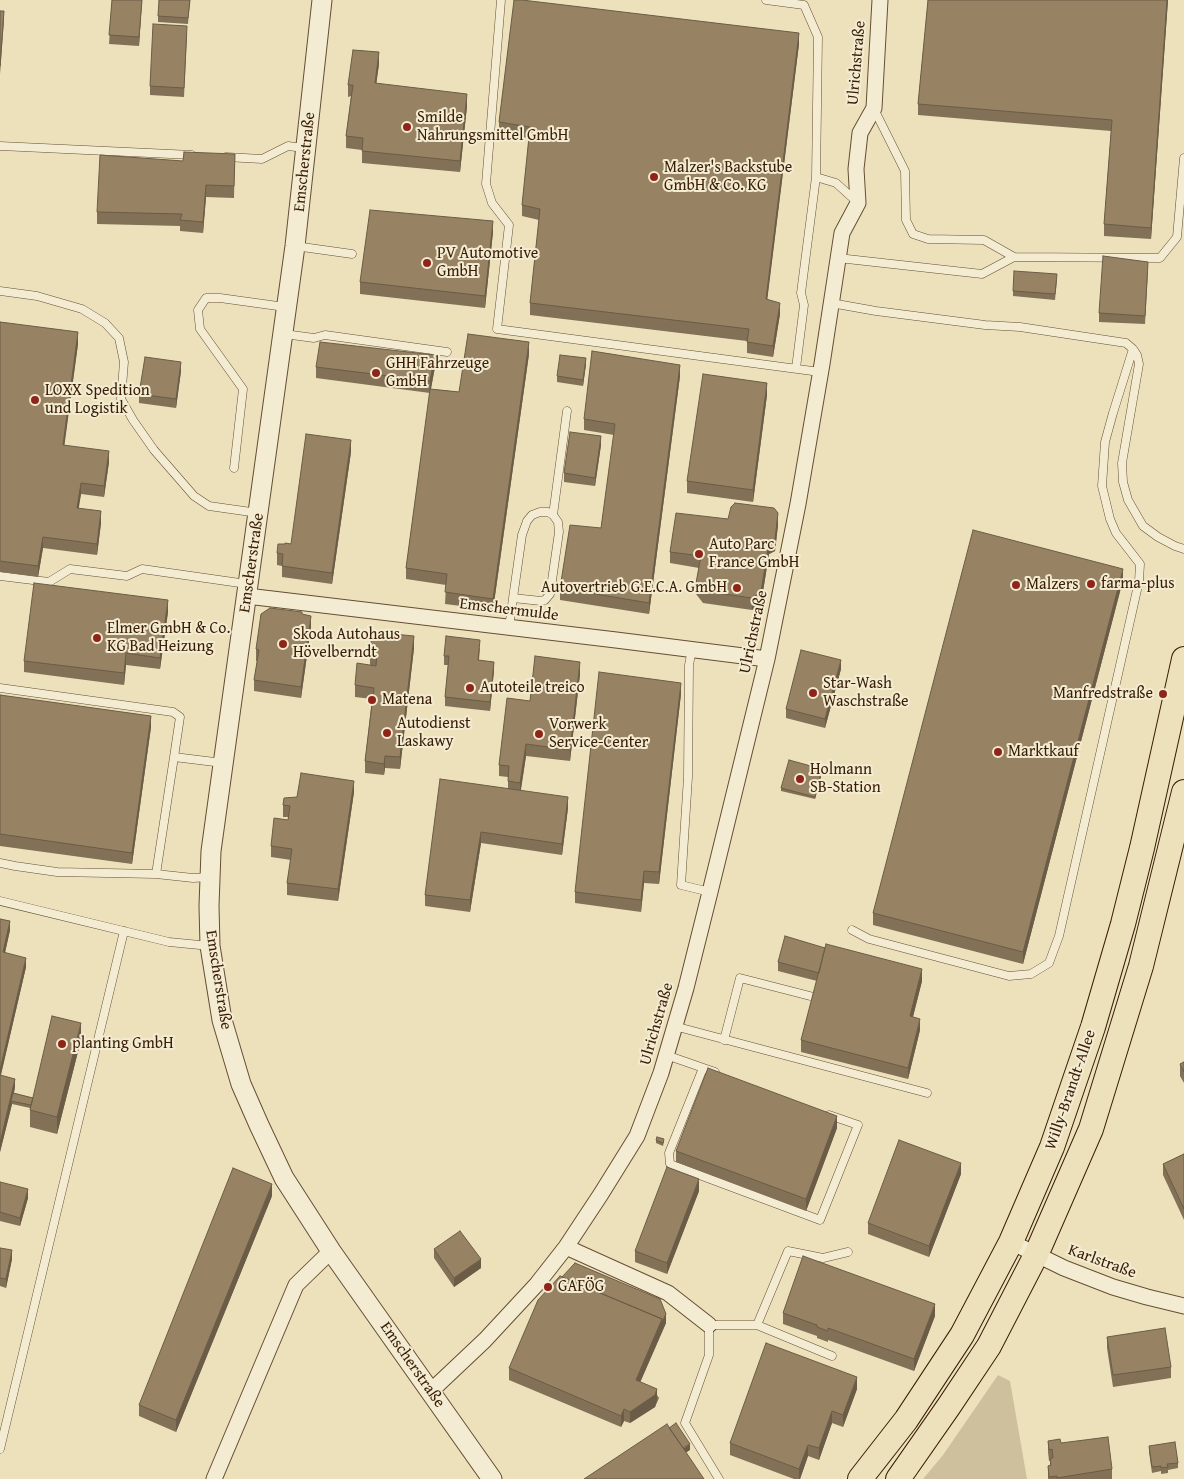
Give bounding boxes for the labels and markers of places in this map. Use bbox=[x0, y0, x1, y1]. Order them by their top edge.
place label: Smilde Nahrungsmittel GmbH bbox=[417, 108, 568, 146]
marker: Smilde Nahrungsmittel GmbH bbox=[401, 121, 413, 133]
place label: Malzer's Backstube GmbH & Co. KG bbox=[664, 158, 792, 196]
marker: Malzer's Backstube GmbH & Co. KG bbox=[648, 171, 660, 183]
place label: PV Automotive GmbH bbox=[437, 244, 538, 282]
marker: PV Automotive GmbH bbox=[421, 257, 433, 269]
place label: GHH Fahrzeuge GmbH bbox=[386, 354, 489, 392]
marker: GHH Fahrzeuge GmbH bbox=[370, 367, 382, 379]
place label: LOXX Spedition und Logistik bbox=[45, 381, 150, 419]
marker: LOXX Spedition und Logistik bbox=[29, 394, 41, 406]
place label: Auto Parc France GmbH bbox=[709, 535, 799, 573]
marker: Auto Parc France GmbH bbox=[693, 548, 705, 560]
place label: farma-plus bbox=[1101, 574, 1175, 594]
place label: Malzers bbox=[1026, 575, 1079, 595]
place label: Autovertrieb G.E.C.A. GmbH bbox=[541, 578, 727, 598]
marker: farma-plus bbox=[1085, 578, 1097, 590]
marker: Malzers bbox=[1010, 579, 1022, 591]
marker: Autovertrieb G.E.C.A. GmbH bbox=[731, 582, 743, 594]
place label: Elmer GmbH & Co. KG Bad Heizung bbox=[107, 619, 230, 657]
place label: Skoda Autohaus Hövelberndt bbox=[293, 625, 400, 663]
marker: Elmer GmbH & Co. KG Bad Heizung bbox=[91, 632, 103, 644]
marker: Skoda Autohaus Hövelberndt bbox=[277, 638, 289, 650]
place label: Star-Wash Waschstraße bbox=[823, 674, 909, 712]
place label: Autoteile treico bbox=[480, 678, 585, 698]
marker: Autoteile treico bbox=[464, 682, 476, 694]
place label: Manfredstraße bbox=[1053, 684, 1153, 704]
marker: Star-Wash Waschstraße bbox=[807, 687, 819, 699]
marker: Manfredstraße bbox=[1157, 688, 1169, 700]
place label: Matena bbox=[382, 690, 432, 710]
marker: Matena bbox=[366, 694, 378, 706]
place label: Autodienst Laskawy bbox=[397, 714, 471, 752]
place label: Vorwerk Service-Center bbox=[549, 715, 648, 753]
marker: Autodienst Laskawy bbox=[381, 727, 393, 739]
marker: Vorwerk Service-Center bbox=[533, 728, 545, 740]
place label: Marktkauf bbox=[1008, 742, 1079, 762]
marker: Marktkauf bbox=[992, 746, 1004, 758]
place label: Holmann SB-Station bbox=[810, 760, 881, 798]
marker: Holmann SB-Station bbox=[794, 773, 806, 785]
place label: planting GmbH bbox=[72, 1034, 174, 1054]
marker: planting GmbH bbox=[56, 1038, 68, 1050]
place label: GAFÖG bbox=[558, 1277, 604, 1297]
marker: GAFÖG bbox=[542, 1281, 554, 1293]

